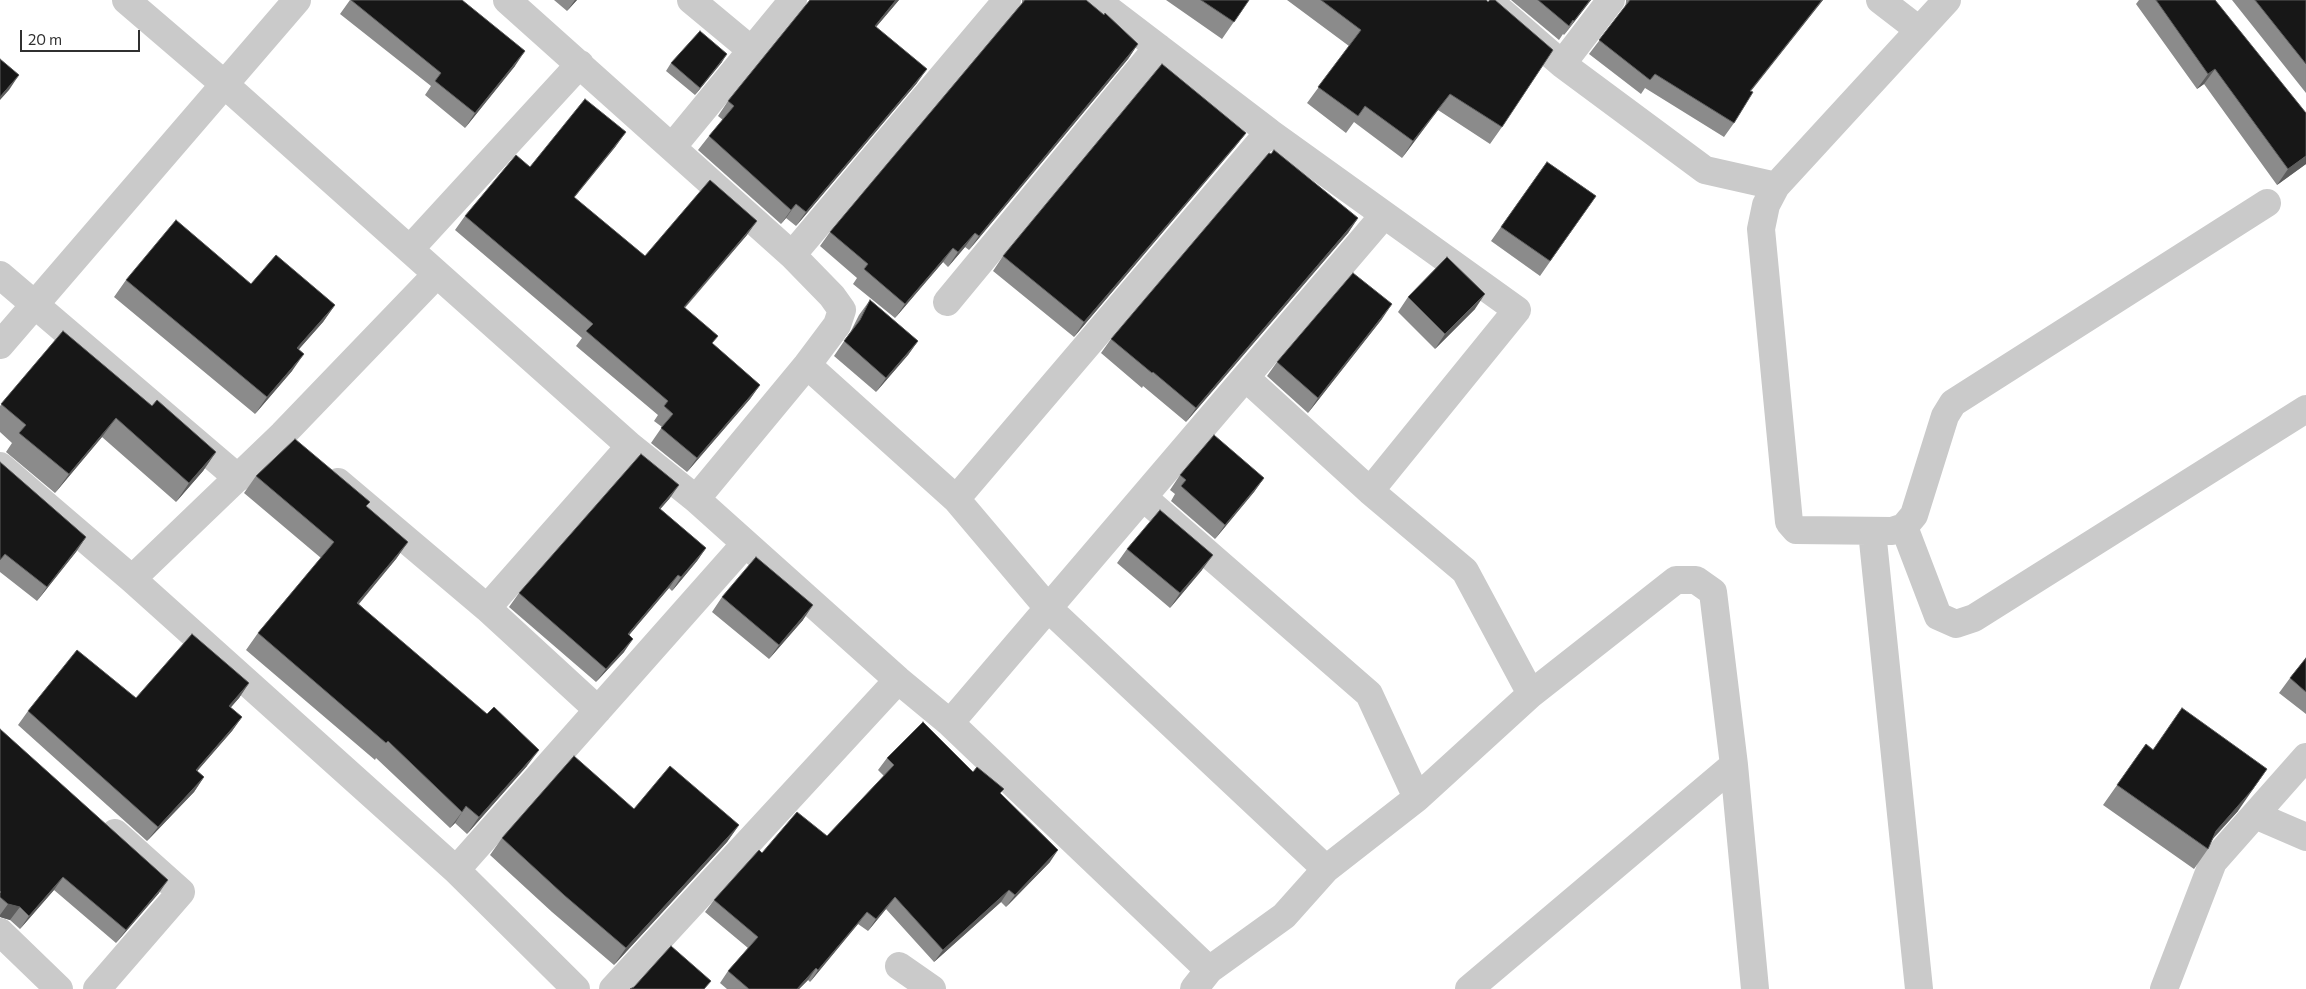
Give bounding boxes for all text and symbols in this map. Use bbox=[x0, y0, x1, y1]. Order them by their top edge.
scale bar bbox=[22, 20, 142, 52]
text: 20 m bbox=[28, 30, 62, 48]

